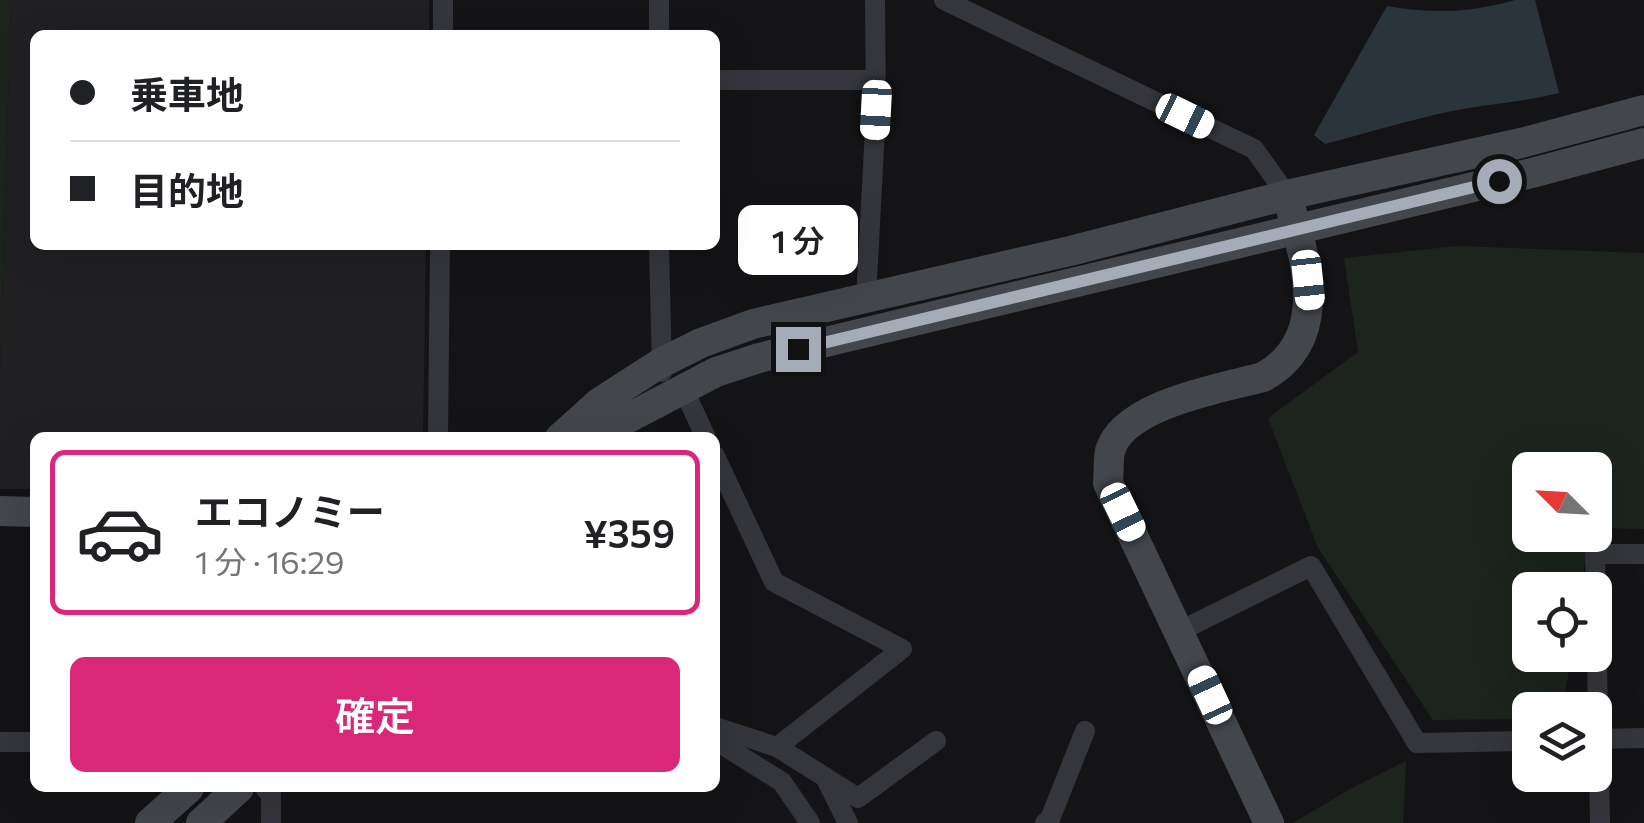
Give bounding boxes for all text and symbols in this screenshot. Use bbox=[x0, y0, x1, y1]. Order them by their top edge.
text: 乗車地 bbox=[130, 70, 244, 117]
car bbox=[859, 79, 893, 141]
car bbox=[1151, 89, 1219, 143]
route start bbox=[1477, 159, 1522, 204]
text: 目的地 bbox=[130, 166, 244, 213]
callout: 1 分 bbox=[738, 204, 858, 274]
text: 1 分 bbox=[772, 220, 824, 260]
car bbox=[1290, 249, 1326, 311]
route end bbox=[776, 327, 821, 372]
north arrow bbox=[1512, 452, 1612, 552]
map controls bbox=[1512, 452, 1612, 792]
car bbox=[1096, 478, 1150, 546]
text: エコノミー bbox=[195, 487, 385, 534]
icon: car bbox=[75, 488, 165, 578]
text: ¥359 bbox=[583, 509, 675, 556]
text: 1 分 · 16:29 bbox=[195, 541, 344, 581]
button: locate bbox=[1512, 572, 1612, 672]
button: 確定 bbox=[70, 657, 680, 772]
car bbox=[1184, 661, 1236, 729]
button: layers bbox=[1512, 692, 1612, 792]

